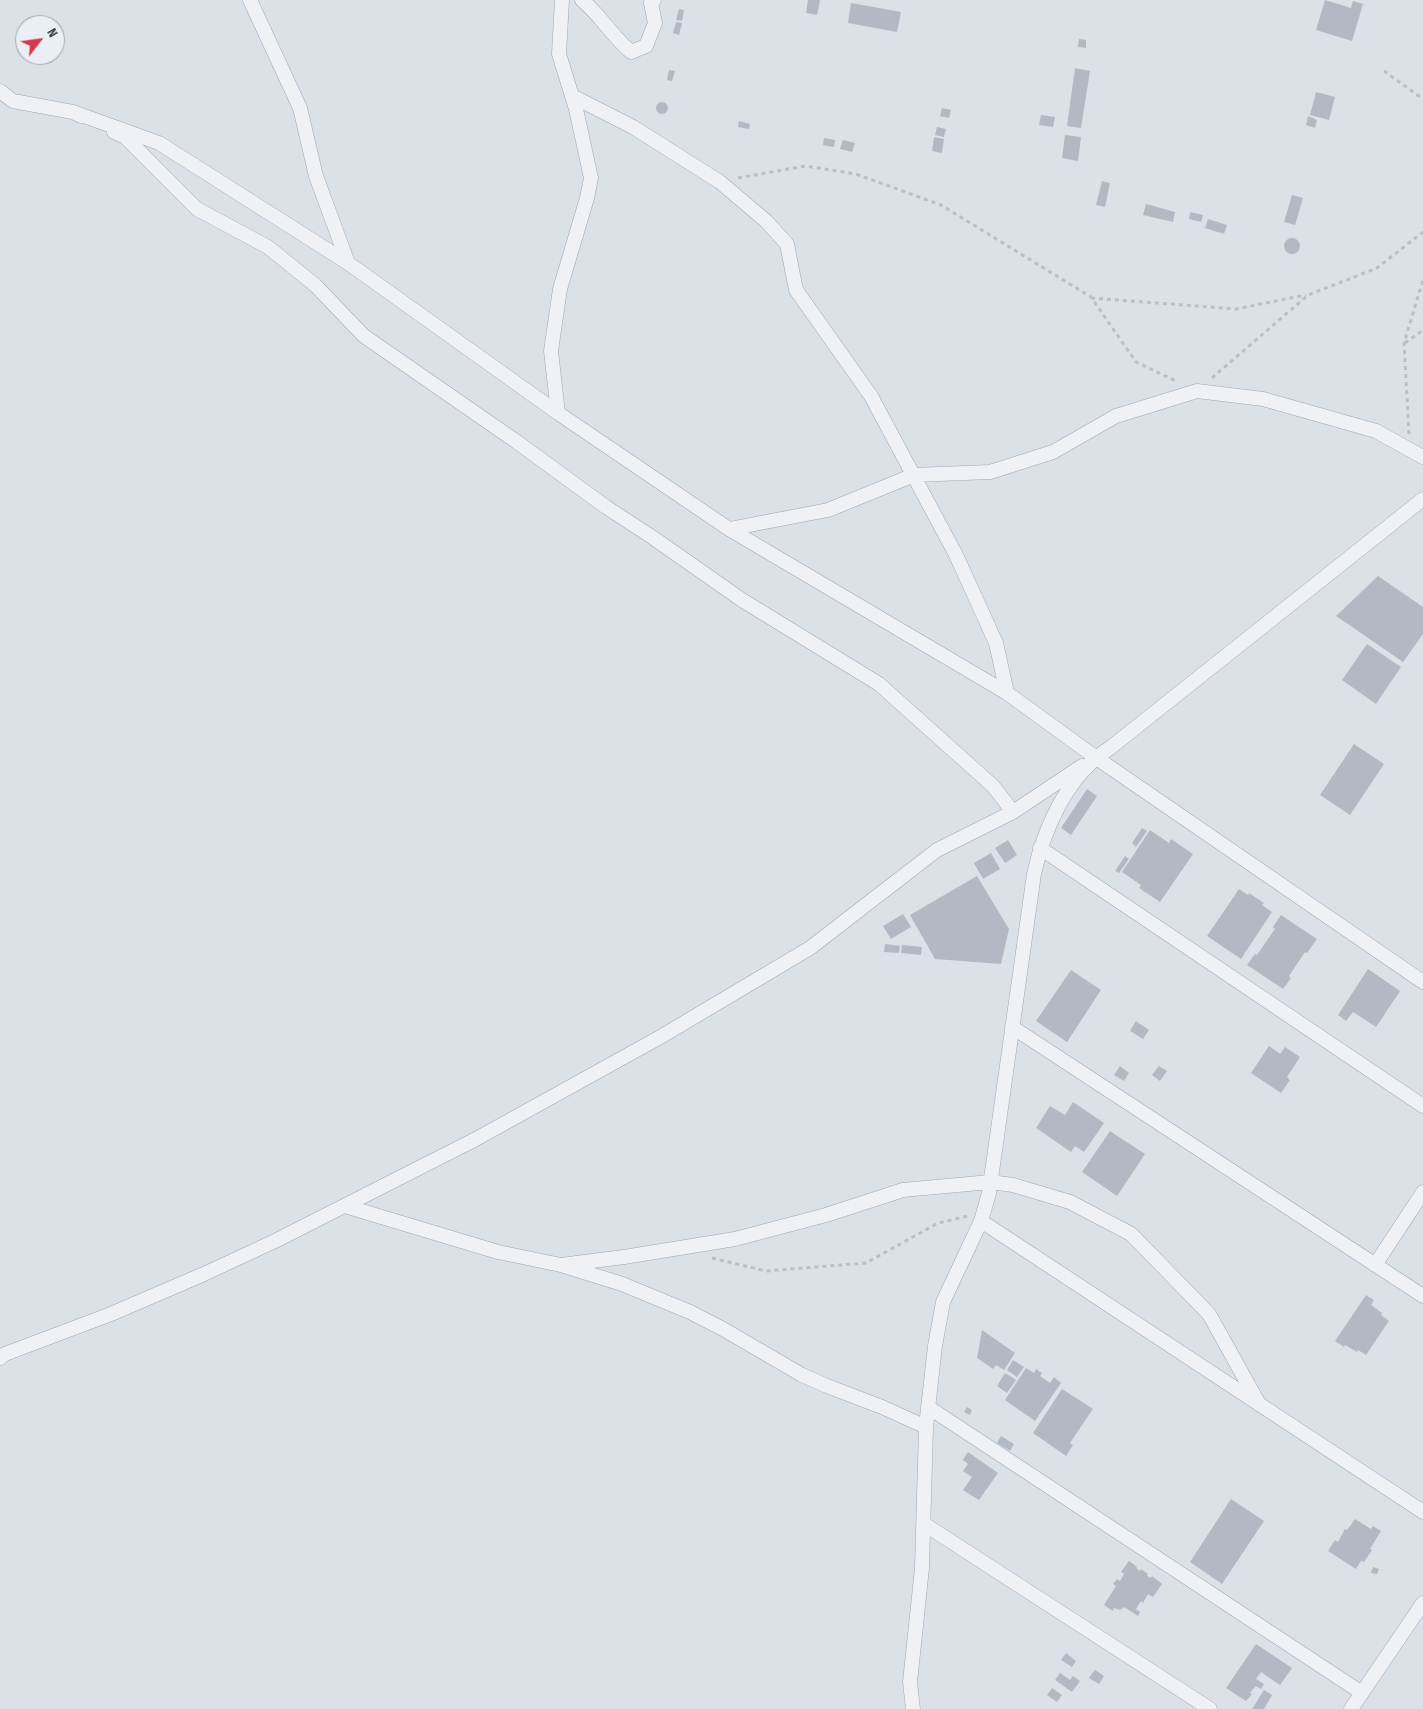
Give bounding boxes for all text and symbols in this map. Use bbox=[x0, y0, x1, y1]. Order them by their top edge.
north arrow bbox=[15, 15, 65, 65]
text: N bbox=[43, 25, 62, 40]

